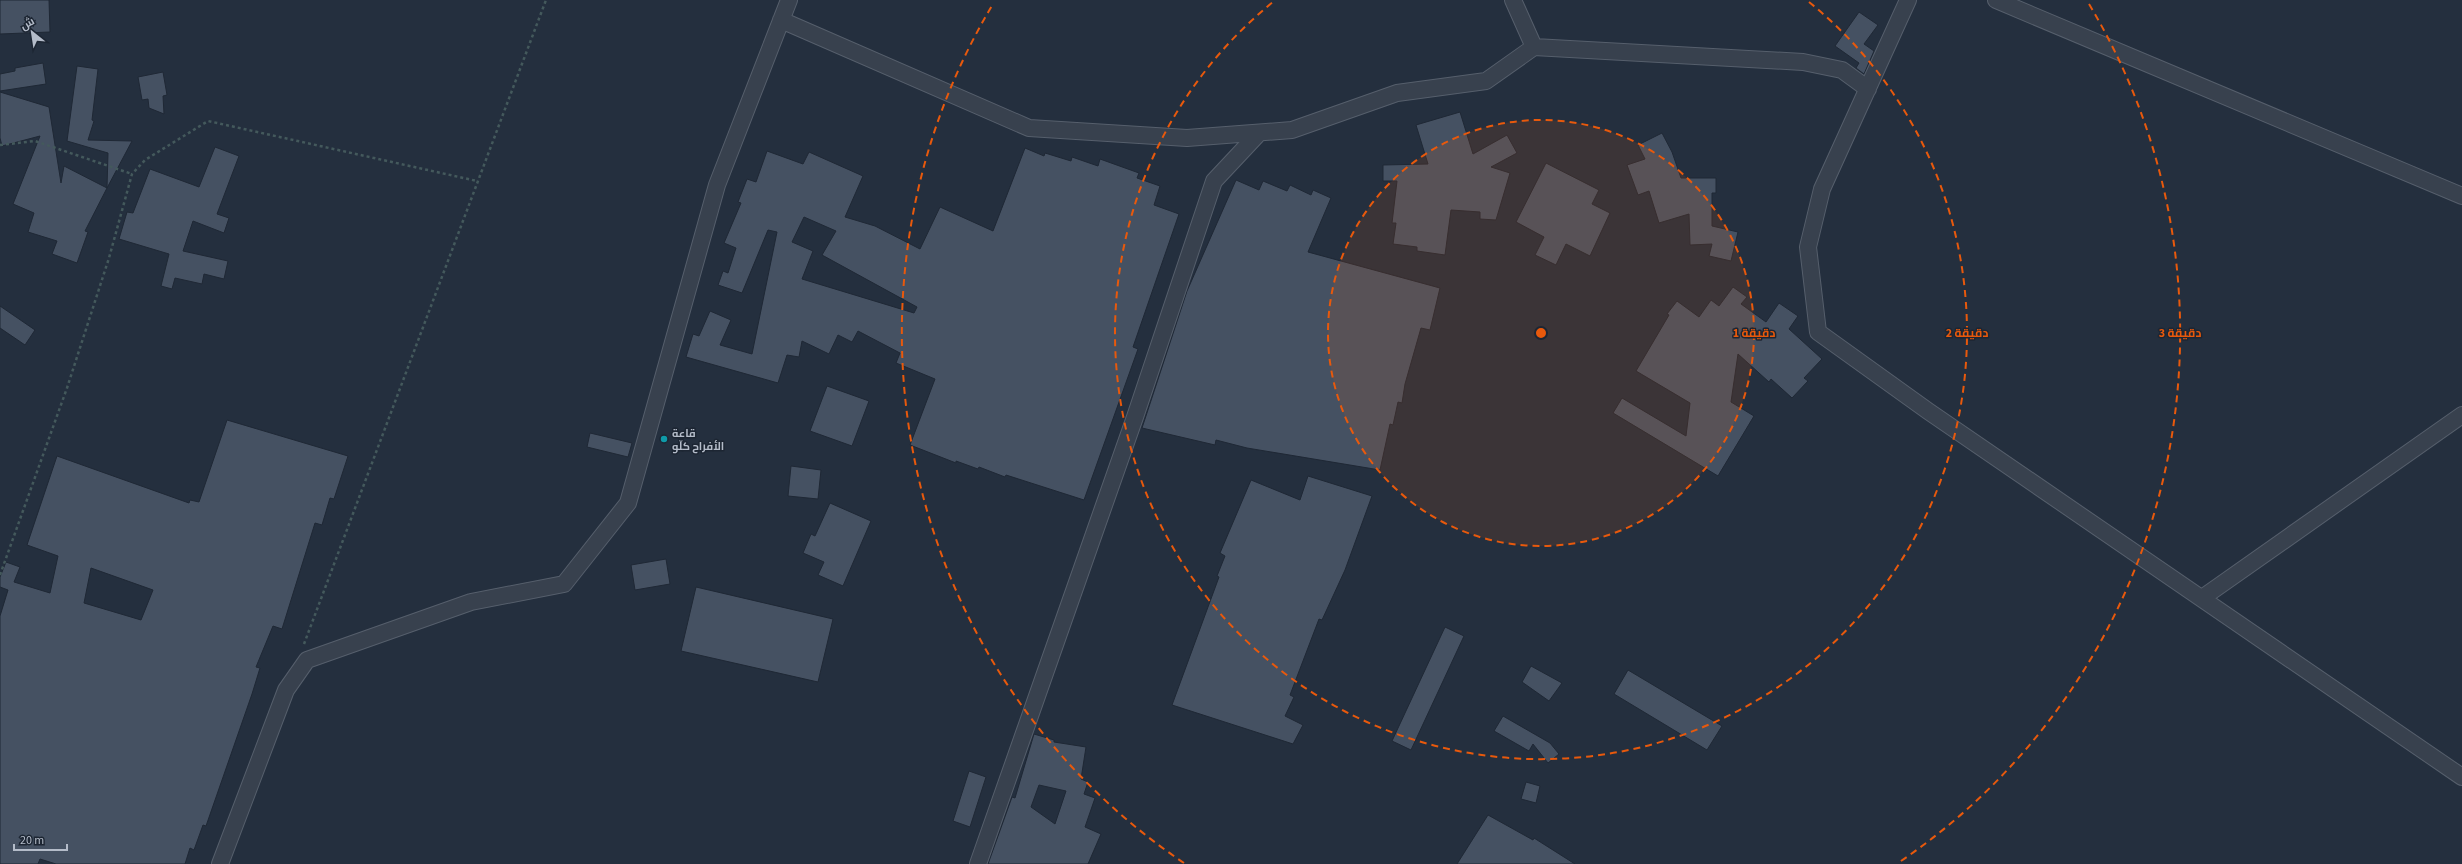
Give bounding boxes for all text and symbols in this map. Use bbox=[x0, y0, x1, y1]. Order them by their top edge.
north arrow bbox=[12, 12, 52, 52]
text: ش bbox=[17, 14, 37, 34]
text: 1 دقيقة bbox=[1733, 325, 1775, 342]
text: 2 دقيقة bbox=[1946, 325, 1988, 342]
text: 3 دقيقة bbox=[2159, 325, 2201, 342]
centre of rings bbox=[1534, 326, 1548, 340]
place label: قاعة الأفراح كلّو bbox=[672, 426, 724, 454]
marker: قاعة الأفراح كلّو bbox=[659, 434, 669, 444]
scale bar bbox=[14, 826, 67, 852]
text: 20 m bbox=[20, 832, 44, 849]

